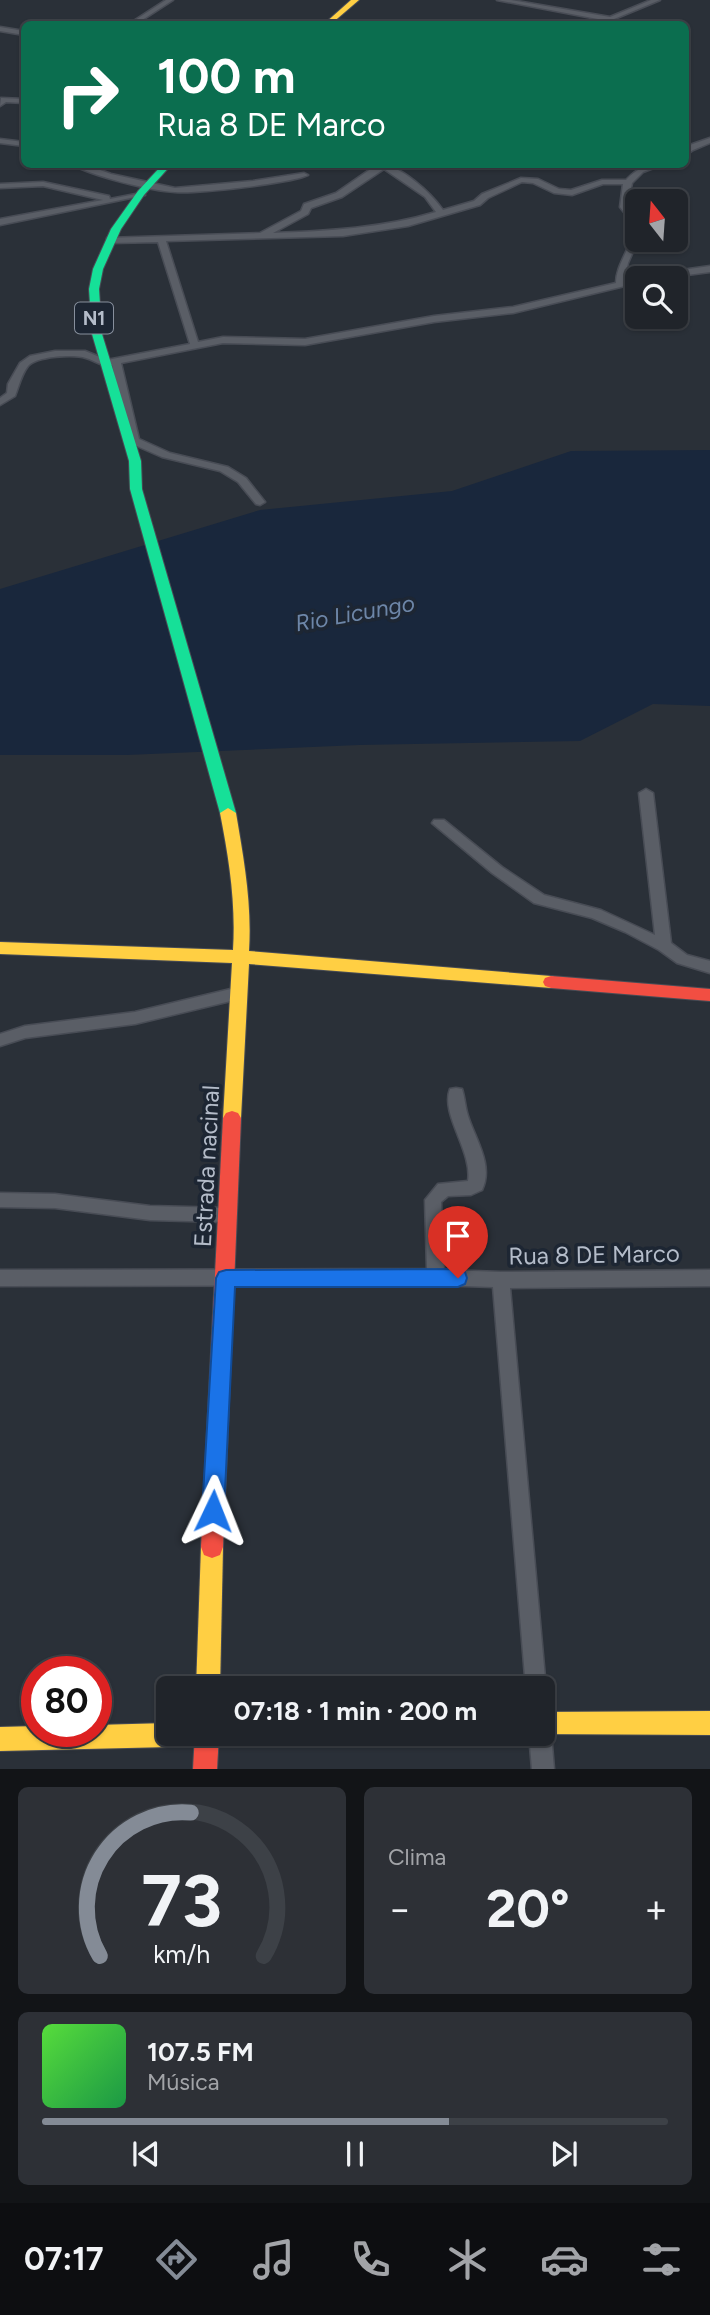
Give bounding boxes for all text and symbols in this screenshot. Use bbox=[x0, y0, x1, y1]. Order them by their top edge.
text: 100 m bbox=[157, 46, 296, 105]
icon: right bbox=[42, 49, 133, 140]
text: Rua 8 DE Marco bbox=[157, 106, 386, 144]
north arrow bbox=[625, 189, 688, 252]
map controls bbox=[625, 189, 688, 329]
button: search bbox=[625, 266, 688, 329]
road number: N1 bbox=[75, 302, 113, 334]
water label: Rio Licungo bbox=[293, 589, 417, 637]
street label: Estrada nacinal bbox=[188, 1084, 225, 1248]
pin bbox=[428, 1206, 488, 1278]
icon: arrive bbox=[439, 1217, 477, 1255]
street label: Rua 8 DE Marco bbox=[508, 1239, 680, 1270]
position arrow bbox=[176, 1474, 250, 1548]
speed limit sign: 80 bbox=[21, 1656, 112, 1747]
text: 07:18 · 1 min · 200 m bbox=[234, 1695, 477, 1727]
text: Clima bbox=[388, 1843, 446, 1871]
text: 73 bbox=[142, 1858, 222, 1945]
text: 20° bbox=[486, 1878, 570, 1940]
text: − bbox=[388, 1886, 412, 1932]
text: + bbox=[644, 1886, 668, 1932]
text: km/h bbox=[153, 1939, 211, 1969]
text: 107.5 FM bbox=[147, 2036, 254, 2068]
text: Música bbox=[147, 2068, 220, 2096]
icon: previous bbox=[127, 2135, 165, 2173]
icon: pause bbox=[336, 2135, 374, 2173]
icon: next bbox=[545, 2135, 583, 2173]
icon: directions bbox=[152, 2235, 201, 2284]
icon: music bbox=[249, 2235, 298, 2284]
icon: phone bbox=[346, 2235, 395, 2284]
icon: climate bbox=[443, 2235, 492, 2284]
icon: car bbox=[540, 2235, 589, 2284]
icon: filters bbox=[637, 2235, 686, 2284]
text: 07:17 bbox=[24, 2240, 104, 2278]

